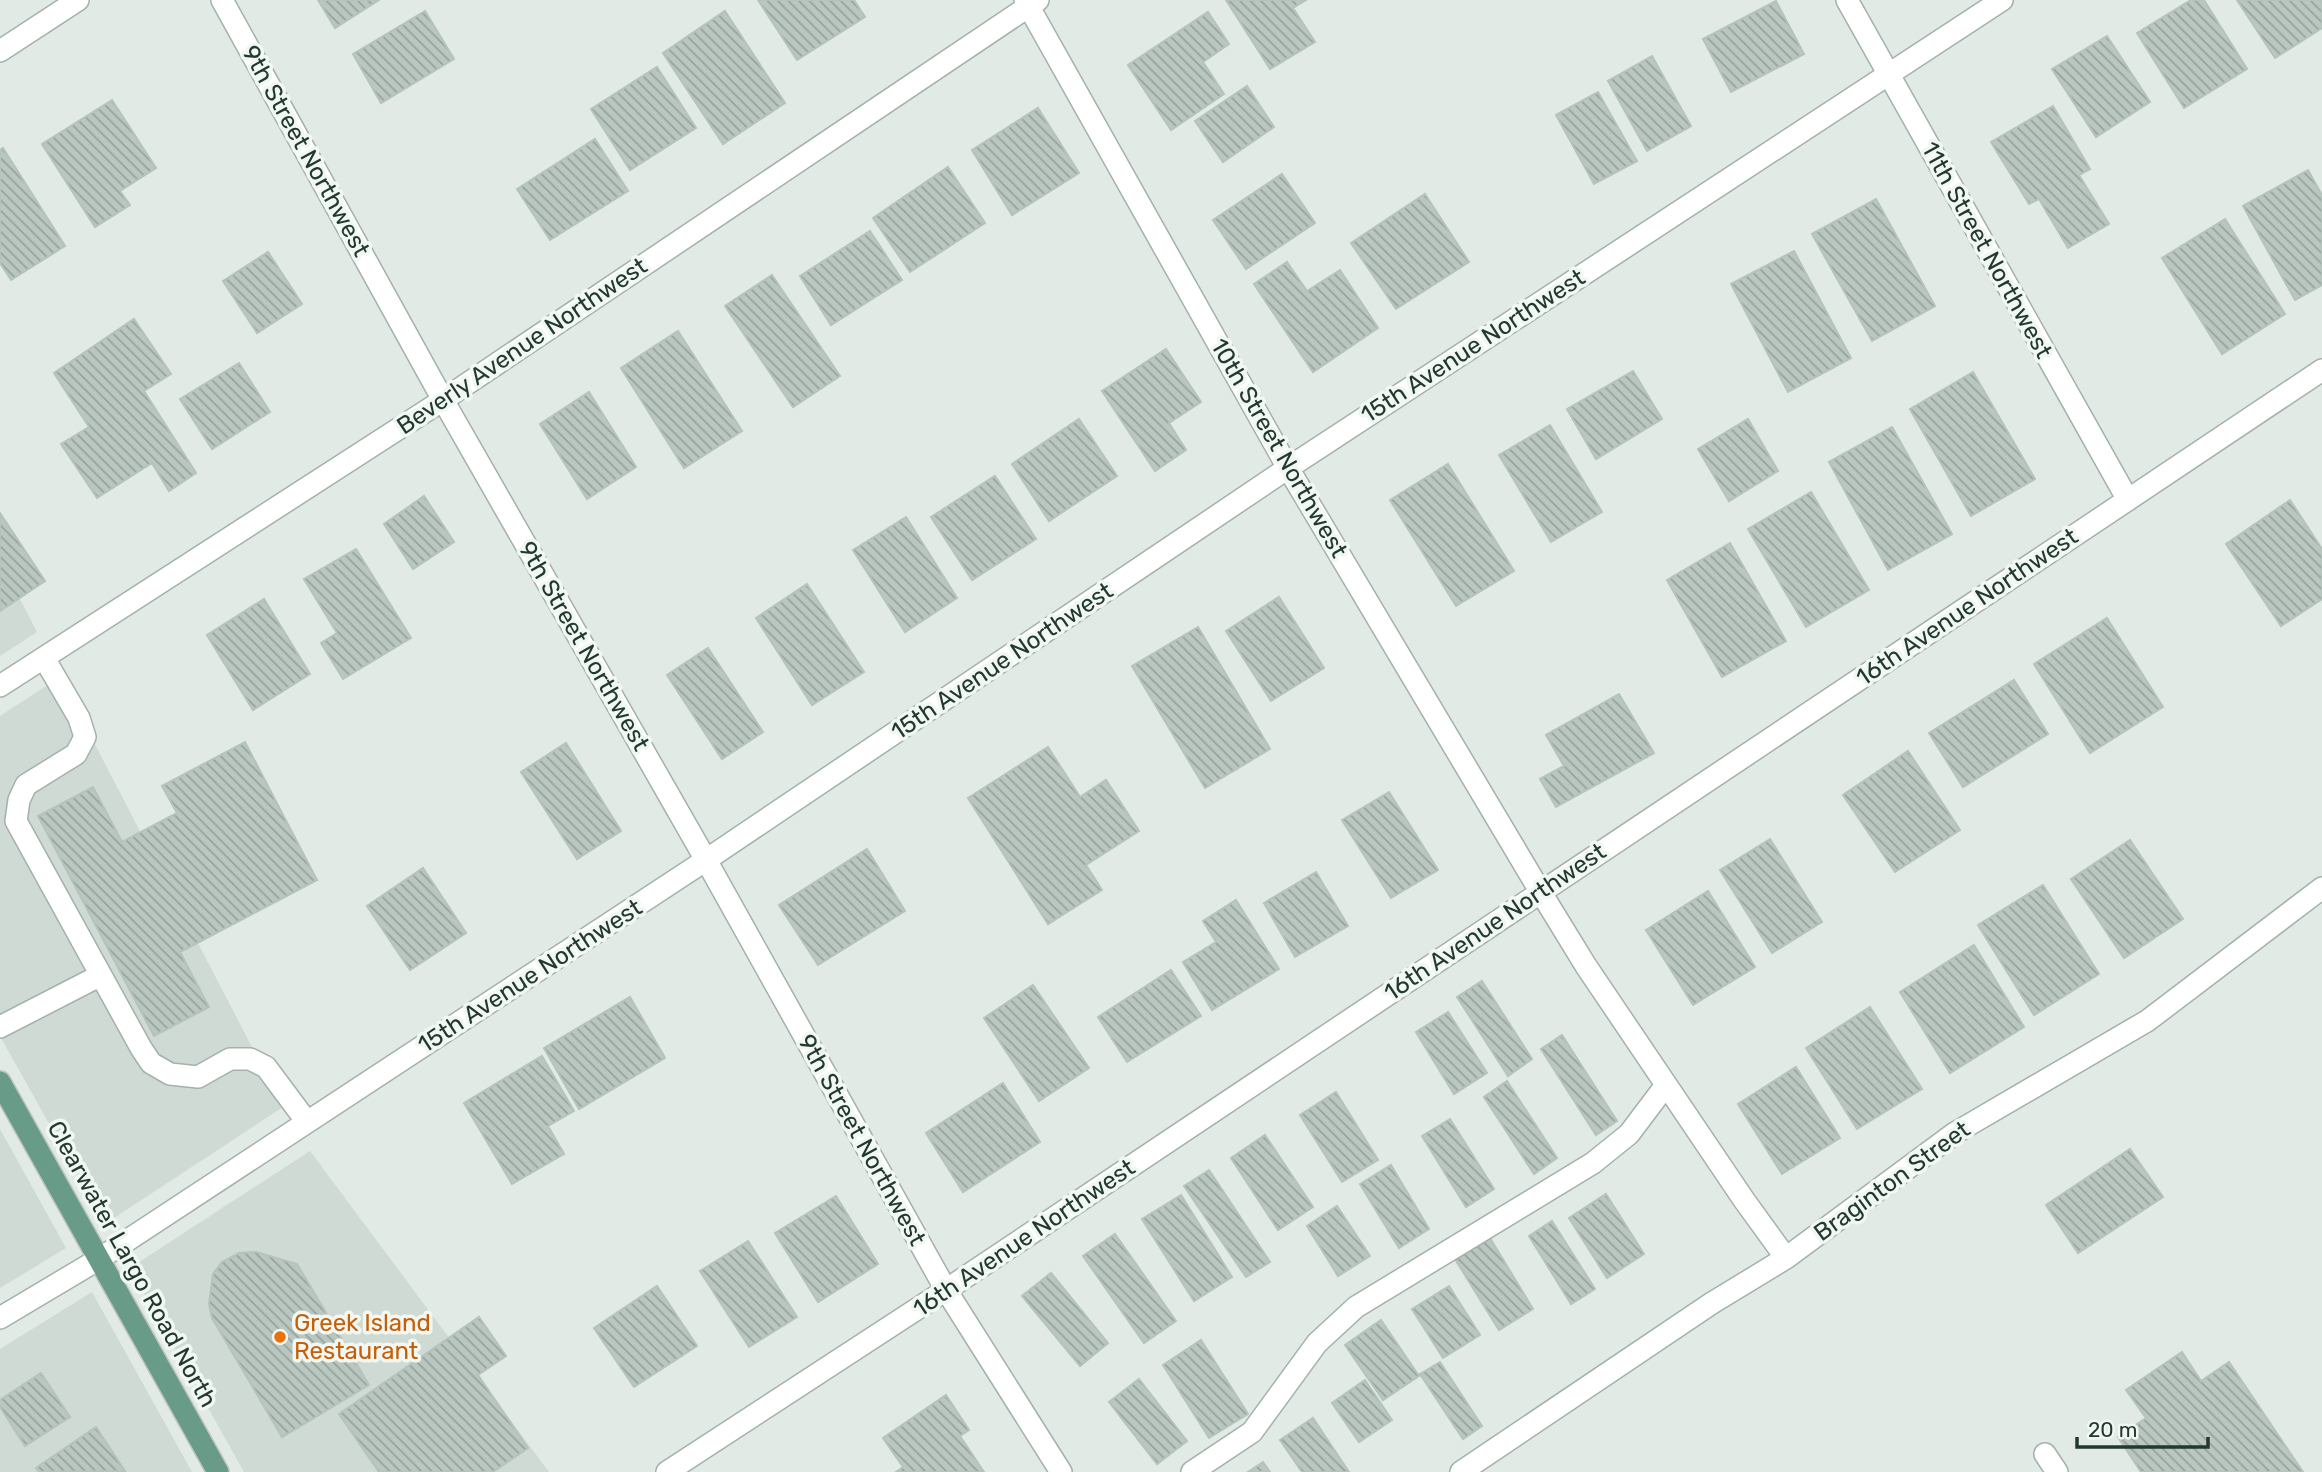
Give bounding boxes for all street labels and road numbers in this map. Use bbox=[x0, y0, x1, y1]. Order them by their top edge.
street label: 9th Street Northwest bbox=[236, 41, 376, 261]
street label: 11th Street Northwest bbox=[1916, 137, 2058, 363]
street label: Beverly Avenue Northwest bbox=[392, 252, 652, 440]
street label: 15th Avenue Northwest bbox=[1356, 263, 1590, 429]
street label: 10th Street Northwest bbox=[1205, 334, 1353, 562]
street label: 16th Avenue Northwest bbox=[1851, 522, 2083, 692]
street label: 9th Street Northwest bbox=[513, 536, 655, 756]
street label: 15th Avenue Northwest bbox=[886, 576, 1118, 746]
street label: 16th Avenue Northwest bbox=[1379, 837, 1611, 1007]
street label: 15th Avenue Northwest bbox=[413, 893, 647, 1059]
street label: 9th Street Northwest bbox=[792, 1030, 932, 1250]
street label: Braginton Street bbox=[1809, 1115, 1975, 1247]
street label: Clearwater Largo Road North bbox=[41, 1116, 223, 1412]
street label: 16th Avenue Northwest bbox=[908, 1153, 1140, 1323]

